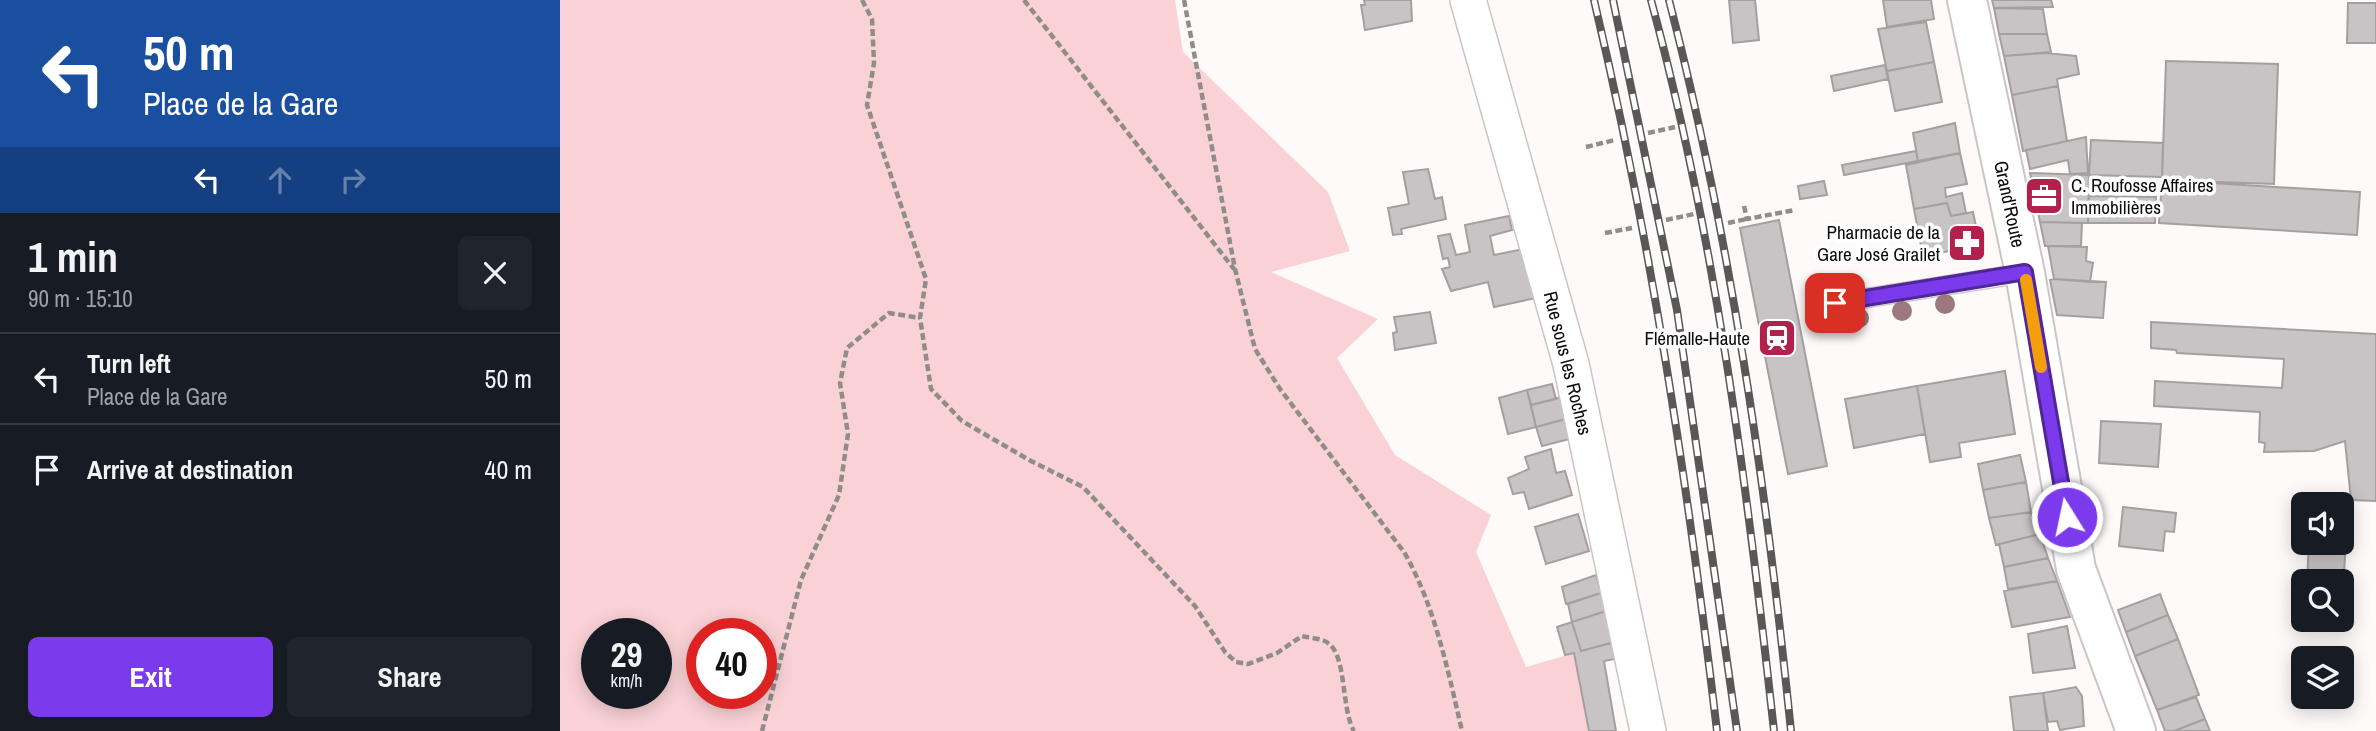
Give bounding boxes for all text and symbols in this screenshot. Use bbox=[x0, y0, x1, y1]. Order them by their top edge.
text: 50 m bbox=[143, 19, 235, 85]
icon: left bbox=[28, 28, 119, 119]
text: Place de la Gare bbox=[143, 82, 338, 125]
street label: Grand'Route bbox=[1988, 158, 2032, 250]
icon: left bbox=[188, 161, 226, 199]
icon: ahead bbox=[261, 161, 299, 199]
icon: right bbox=[334, 161, 372, 199]
place label: C. Roufosse Affaires Immobilières bbox=[2071, 172, 2214, 220]
office icon: C. Roufosse Affaires Immobilières bbox=[2023, 175, 2065, 217]
place label: Pharmacie de la Gare José Grailet bbox=[1817, 219, 1941, 267]
pharmacy icon: Pharmacie de la Gare José Grailet bbox=[1946, 222, 1988, 264]
text: 1 min bbox=[28, 229, 118, 285]
button: close bbox=[458, 236, 532, 310]
pin bbox=[1805, 273, 1865, 333]
text: 90 m · 15:10 bbox=[28, 283, 133, 314]
icon: arrive bbox=[1816, 284, 1854, 322]
street label: Rue sous les Roches bbox=[1538, 288, 1598, 438]
station icon: Flémalle-Haute bbox=[1756, 317, 1798, 359]
place label: Flémalle-Haute bbox=[1644, 325, 1750, 351]
text: Turn left bbox=[87, 346, 171, 381]
icon: left bbox=[28, 360, 66, 398]
text: 50 m bbox=[485, 361, 532, 396]
text: Place de la Gare bbox=[87, 381, 227, 412]
icon: arrive bbox=[28, 451, 66, 489]
text: Arrive at destination bbox=[87, 452, 293, 487]
text: 40 m bbox=[485, 452, 532, 487]
position arrow bbox=[2030, 480, 2104, 554]
map controls bbox=[2291, 492, 2354, 709]
button: sound bbox=[2291, 492, 2354, 555]
button: search bbox=[2291, 569, 2354, 632]
speed limit sign: 40 bbox=[686, 618, 777, 709]
text: 29 bbox=[611, 631, 642, 678]
button: Exit bbox=[28, 637, 273, 717]
button: Share bbox=[287, 637, 532, 717]
button: layers bbox=[2291, 646, 2354, 709]
text: km/h bbox=[611, 668, 643, 693]

